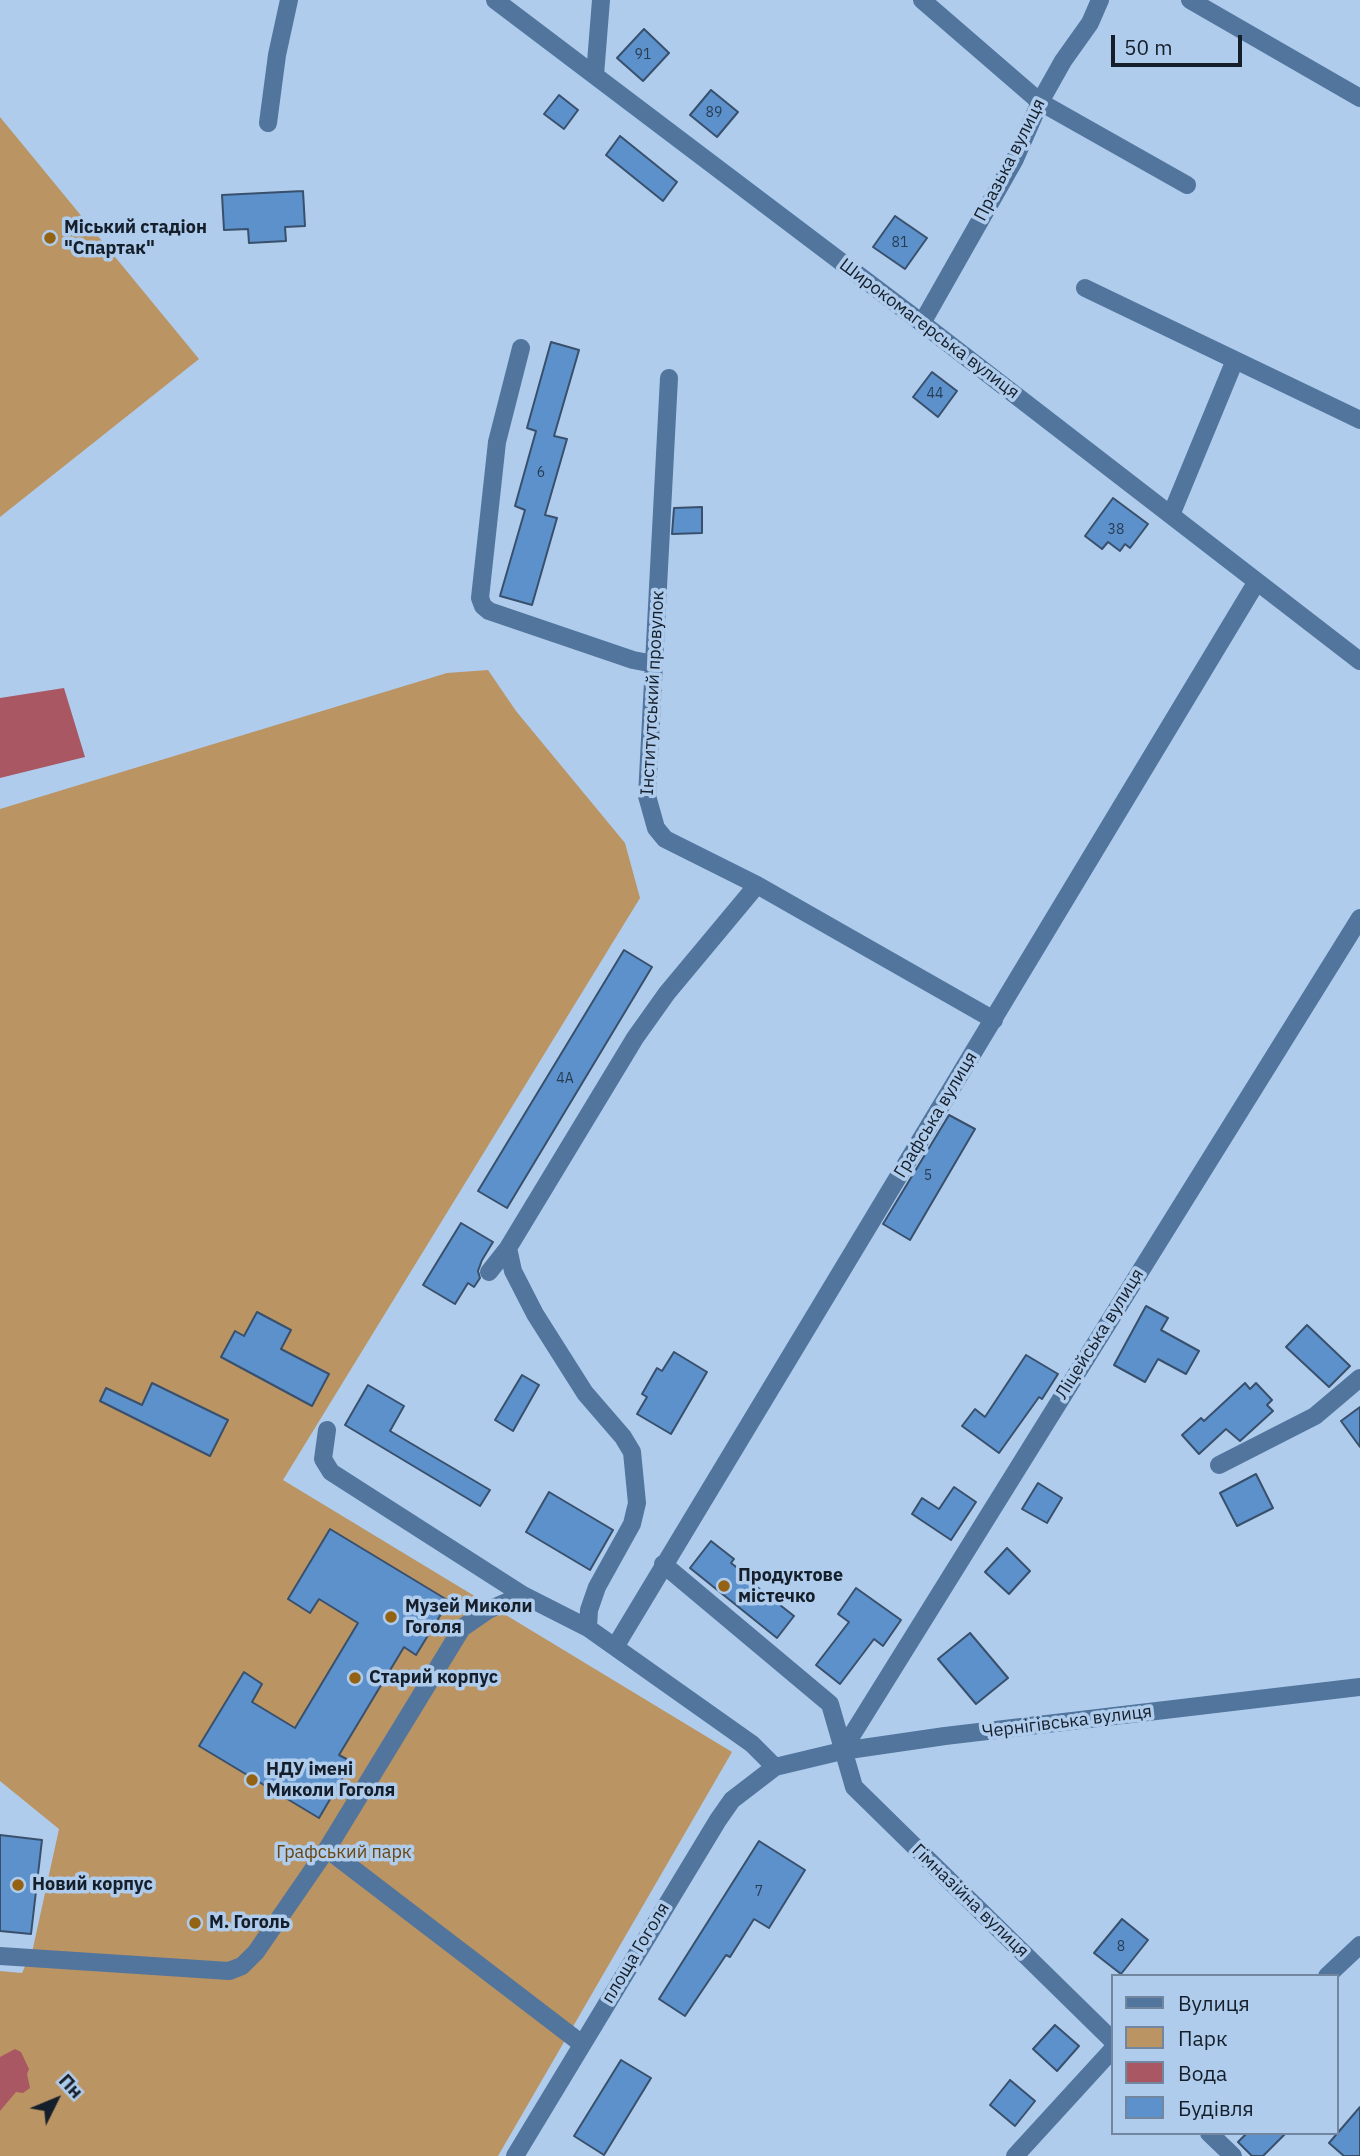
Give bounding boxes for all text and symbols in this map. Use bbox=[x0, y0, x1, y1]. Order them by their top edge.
scale bar bbox=[1115, 21, 1246, 65]
text: 50 m bbox=[1124, 33, 1173, 61]
house number: 91 bbox=[635, 47, 651, 63]
street label: Празька вулиця bbox=[970, 95, 1050, 225]
house number: 89 bbox=[706, 105, 722, 121]
place label: Міський стадіон "Спартак" bbox=[64, 217, 207, 260]
marker: Міський стадіон "Спартак" bbox=[42, 230, 58, 246]
house number: 81 bbox=[892, 235, 908, 251]
street label: Широкомагерська вулиця bbox=[835, 254, 1023, 404]
house number: 44 bbox=[927, 386, 943, 402]
house number: 6 bbox=[537, 465, 545, 481]
house number: 38 bbox=[1108, 522, 1124, 538]
street label: Інститутський провулок bbox=[637, 590, 669, 796]
street label: Графська вулиця bbox=[890, 1048, 982, 1182]
house number: 4А bbox=[556, 1071, 574, 1087]
house number: 5 bbox=[924, 1168, 932, 1184]
street label: Ліцейська вулиця bbox=[1051, 1265, 1149, 1403]
place label: Продуктове містечко bbox=[738, 1565, 843, 1608]
marker: Продуктове містечко bbox=[716, 1578, 732, 1594]
place label: Музей Миколи Гоголя bbox=[405, 1596, 532, 1638]
marker: Музей Миколи Гоголя bbox=[383, 1609, 399, 1625]
place label: Старий корпус bbox=[369, 1667, 498, 1689]
marker: Старий корпус bbox=[347, 1670, 363, 1686]
street label: Чернігівська вулиця bbox=[981, 1701, 1153, 1743]
place label: НДУ імені Миколи Гоголя bbox=[266, 1759, 395, 1802]
marker: НДУ імені Миколи Гоголя bbox=[244, 1772, 260, 1788]
street label: Гімназійна вулиця bbox=[907, 1840, 1033, 1962]
park label: Графський парк bbox=[276, 1842, 412, 1864]
place label: Новий корпус bbox=[32, 1874, 153, 1896]
marker: Новий корпус bbox=[10, 1877, 26, 1893]
house number: 7 bbox=[755, 1884, 763, 1900]
street label: площа Гоголя bbox=[597, 1899, 675, 2007]
place label: М. Гоголь bbox=[209, 1912, 290, 1934]
marker: М. Гоголь bbox=[187, 1915, 203, 1931]
house number: 8 bbox=[1117, 1939, 1125, 1955]
legend bbox=[1112, 1974, 1339, 2135]
text: Вулиця bbox=[1178, 1989, 1250, 2017]
text: Парк bbox=[1178, 2024, 1228, 2052]
text: Вода bbox=[1178, 2059, 1227, 2087]
north arrow bbox=[21, 2065, 91, 2135]
text: Пн bbox=[54, 2068, 89, 2103]
text: Будівля bbox=[1178, 2094, 1254, 2122]

